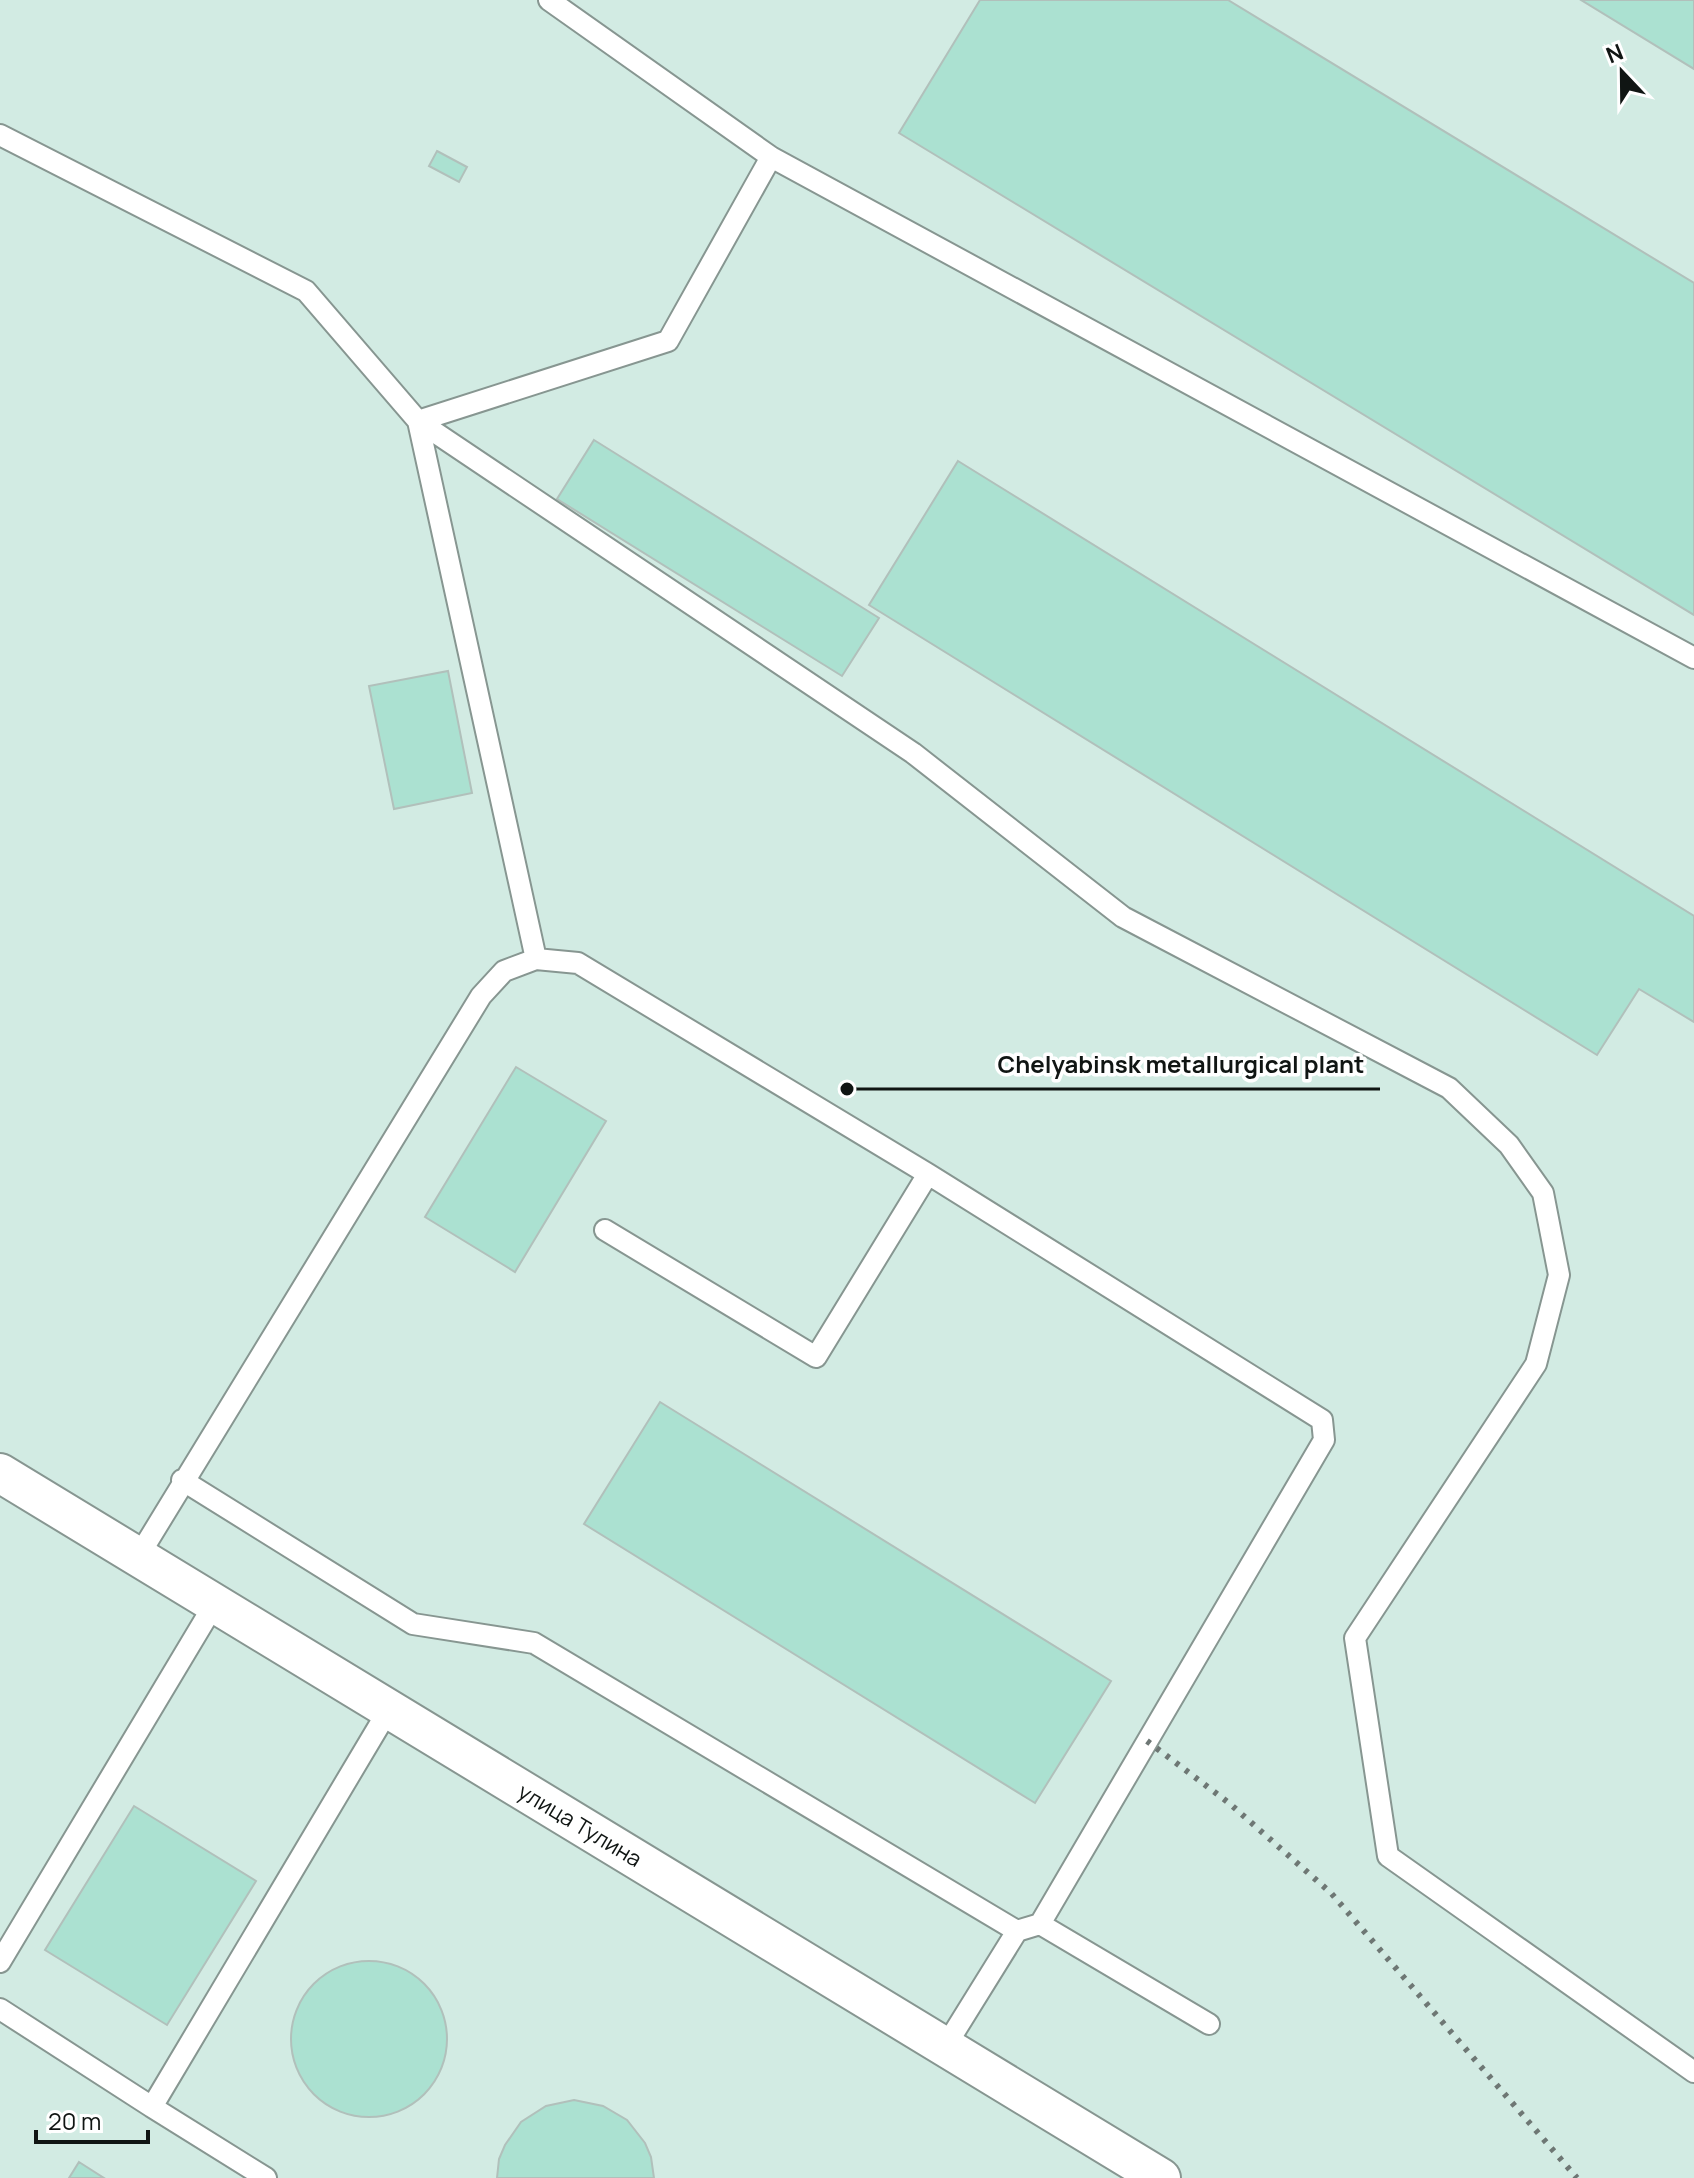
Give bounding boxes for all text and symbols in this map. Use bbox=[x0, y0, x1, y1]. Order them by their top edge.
north arrow bbox=[1582, 32, 1662, 112]
text: N bbox=[1602, 37, 1627, 70]
callout: Chelyabinsk metallurgical plant bbox=[981, 1041, 1380, 1089]
text: Chelyabinsk metallurgical plant bbox=[998, 1047, 1364, 1080]
street label: улица Тулина bbox=[512, 1776, 648, 1874]
scale bar bbox=[36, 2094, 148, 2144]
text: 20 m bbox=[48, 2104, 101, 2137]

